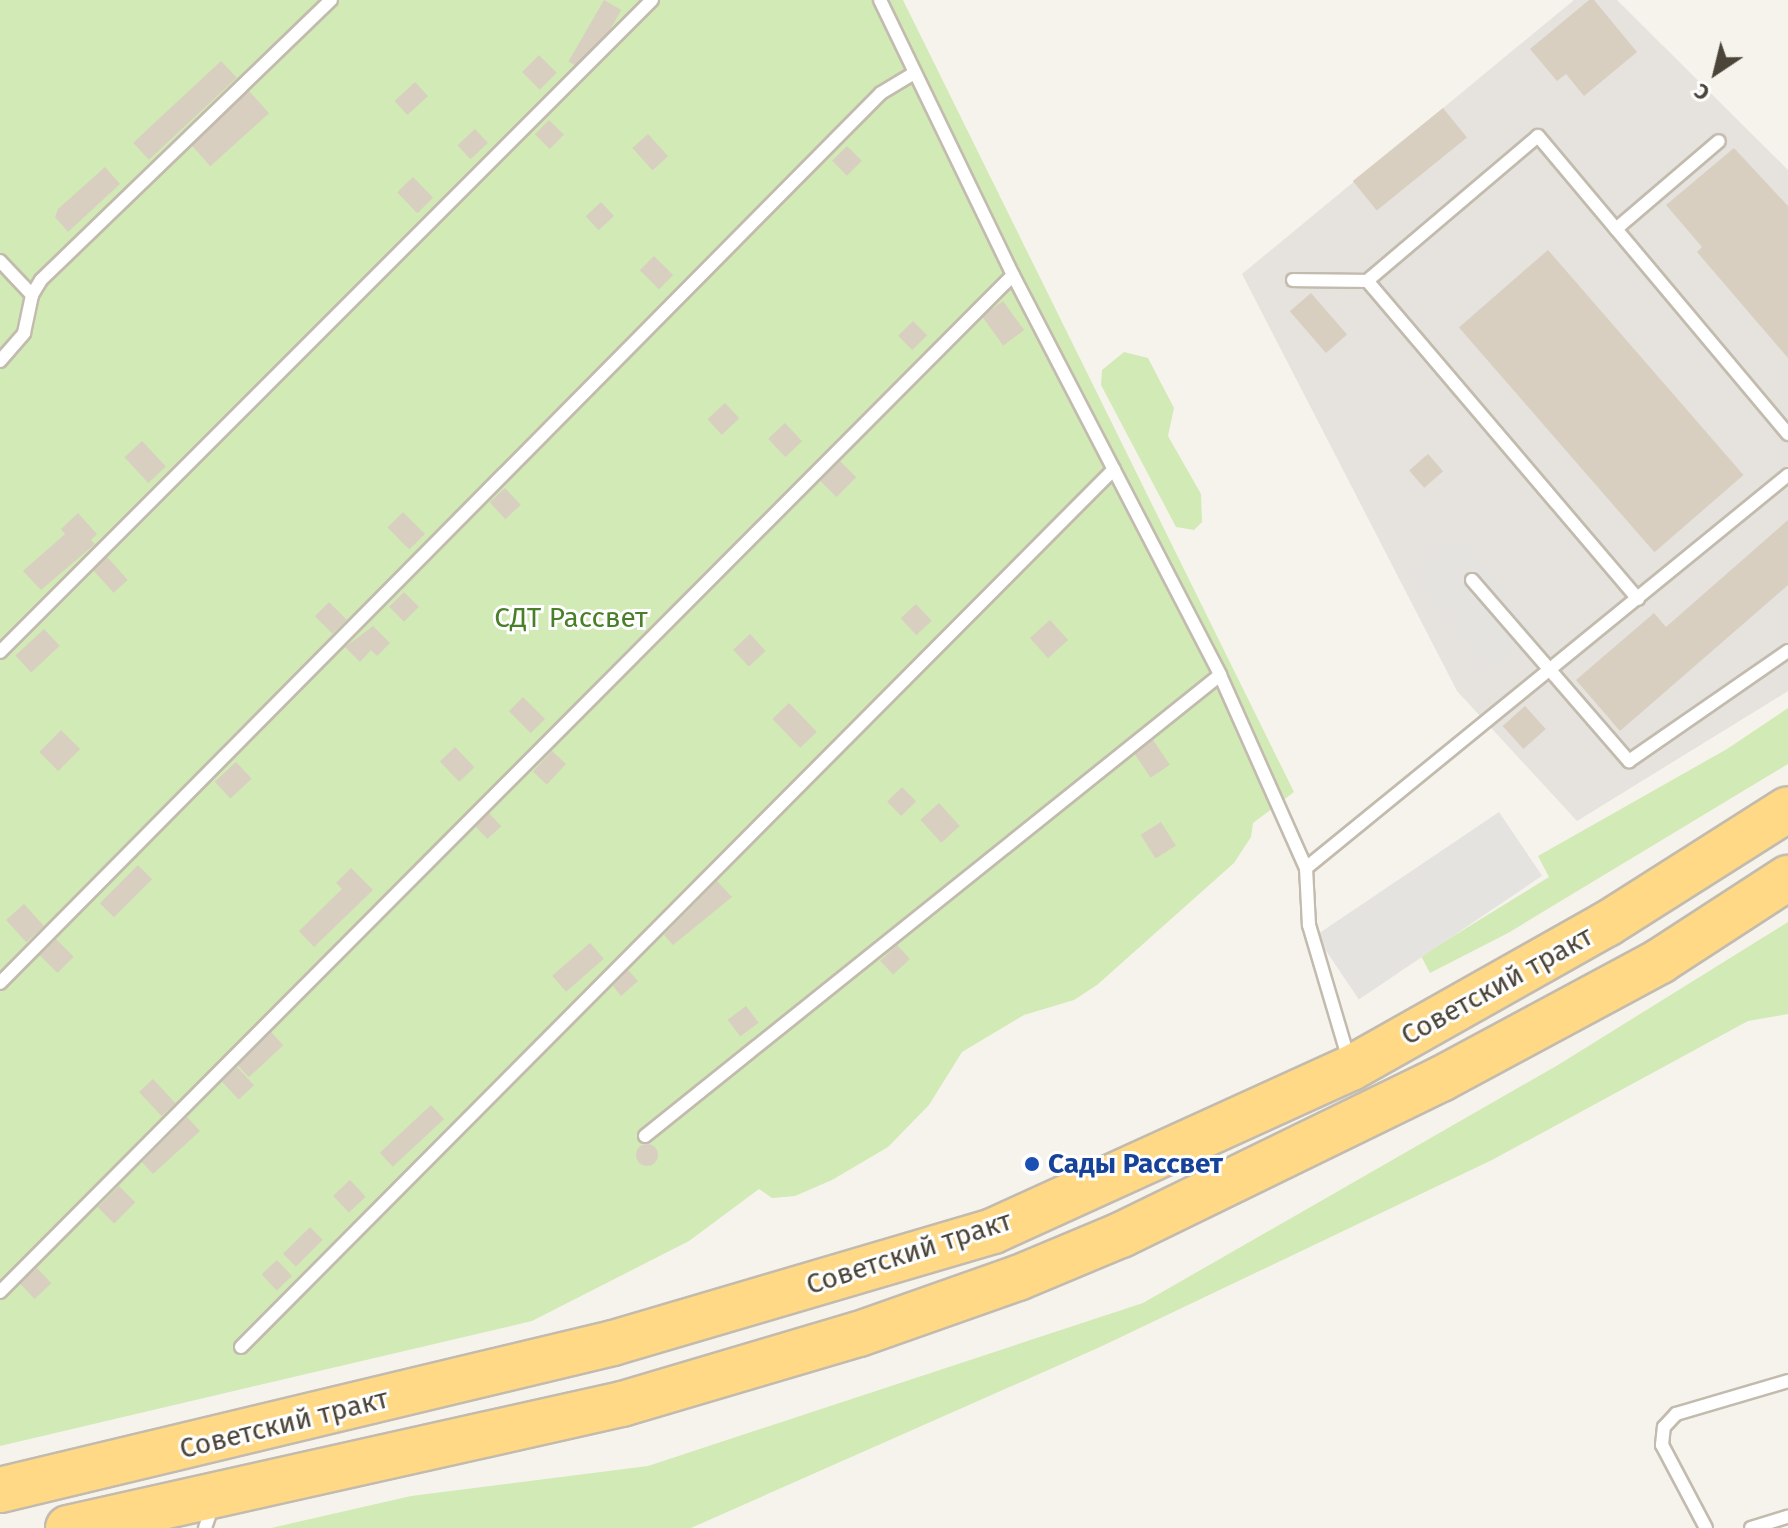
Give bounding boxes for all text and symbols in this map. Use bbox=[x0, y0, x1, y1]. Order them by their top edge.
north arrow bbox=[1676, 32, 1756, 112]
text: С bbox=[1689, 77, 1715, 107]
park label: СДТ Рассвет bbox=[494, 601, 648, 635]
street label: Советский тракт bbox=[1395, 919, 1599, 1053]
place label: Сады Рассвет bbox=[1048, 1147, 1223, 1181]
marker: Сады Рассвет bbox=[1023, 1155, 1041, 1173]
street label: Советский тракт bbox=[802, 1204, 1016, 1302]
street label: Советский тракт bbox=[176, 1382, 392, 1466]

